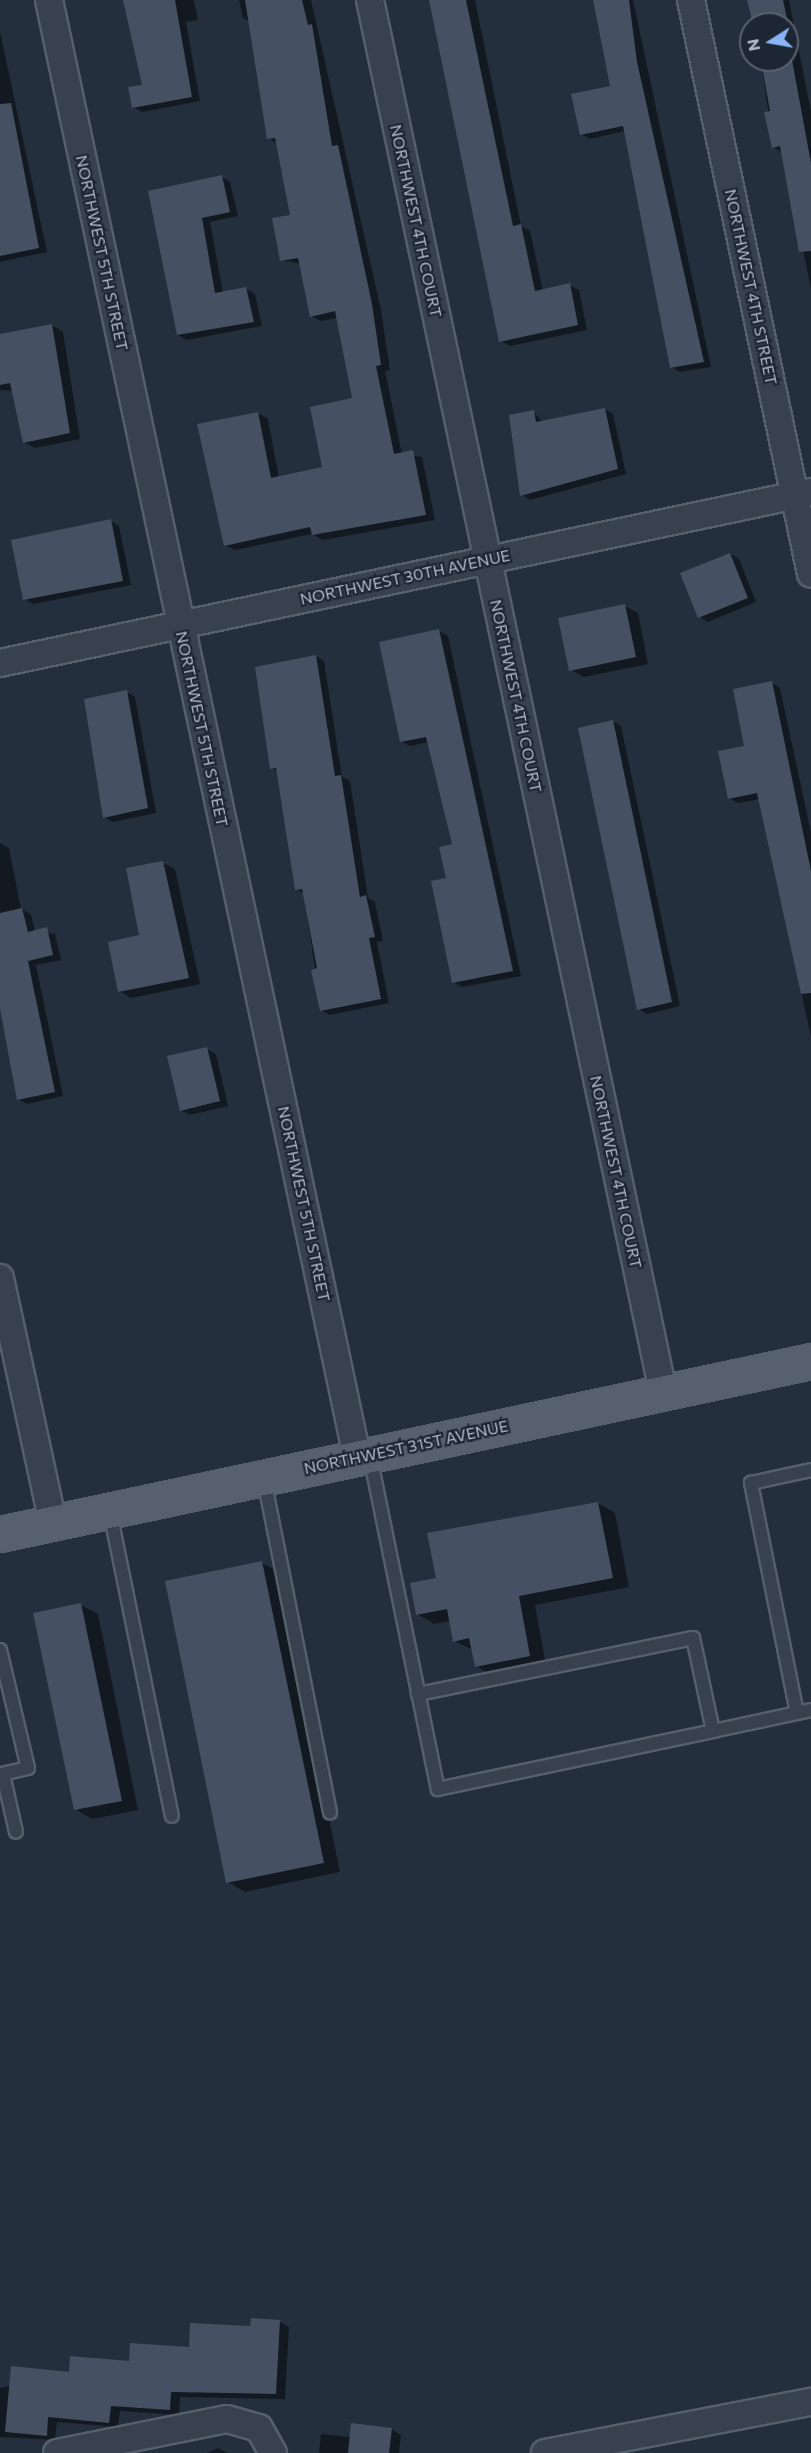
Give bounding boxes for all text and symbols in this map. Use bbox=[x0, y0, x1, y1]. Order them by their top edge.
north arrow bbox=[739, 12, 799, 72]
text: N bbox=[742, 37, 763, 53]
street label: NORTHWEST 4TH COURT bbox=[386, 123, 446, 319]
street label: NORTHWEST 5TH STREET bbox=[72, 153, 132, 353]
street label: NORTHWEST 4TH STREET bbox=[721, 187, 781, 387]
street label: NORTHWEST 30TH AVENUE bbox=[298, 545, 512, 609]
street label: NORTHWEST 4TH COURT bbox=[486, 598, 546, 794]
street label: NORTHWEST 5TH STREET bbox=[172, 629, 232, 829]
street label: NORTHWEST 4TH COURT bbox=[586, 1074, 646, 1270]
street label: NORTHWEST 5TH STREET bbox=[274, 1104, 334, 1304]
street label: NORTHWEST 31ST AVENUE bbox=[302, 1416, 510, 1478]

